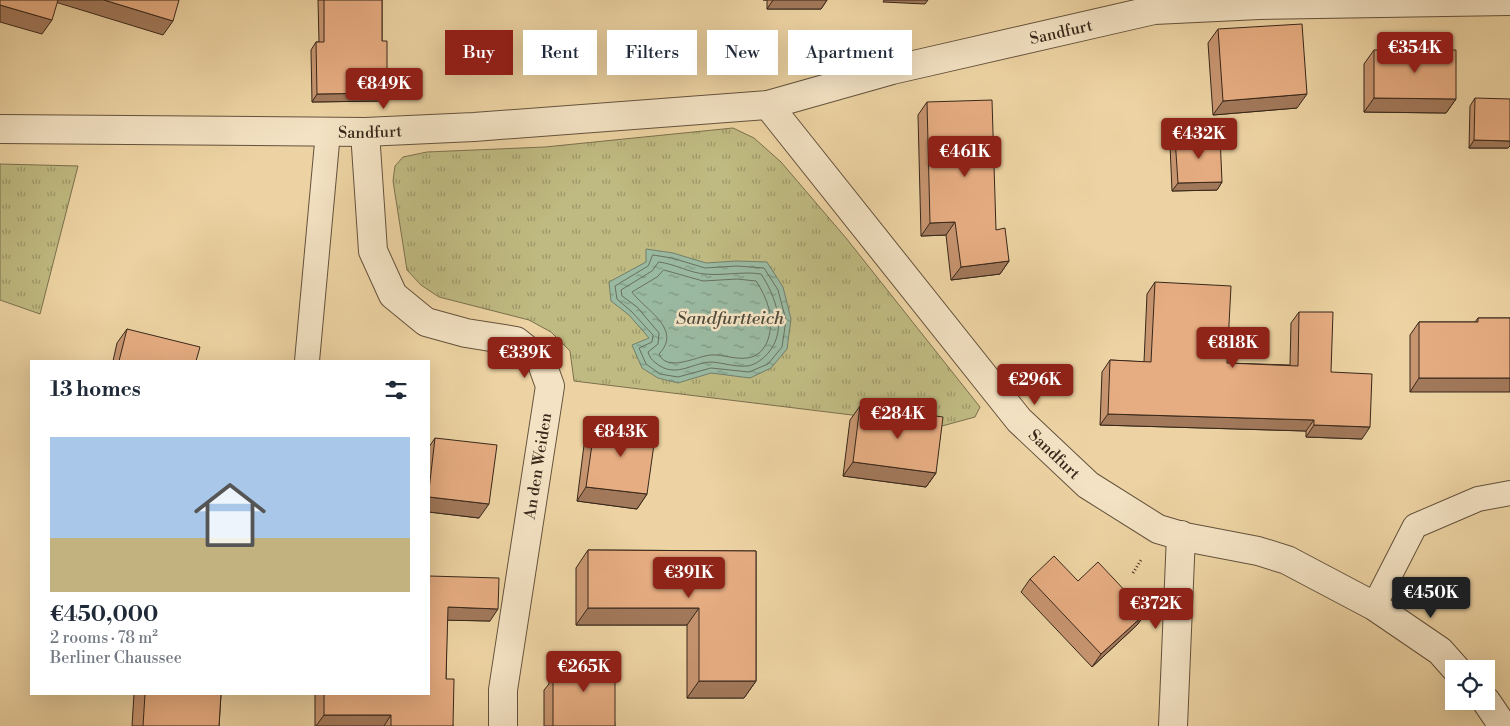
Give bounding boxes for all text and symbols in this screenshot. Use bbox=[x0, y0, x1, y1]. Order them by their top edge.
street label: Sandfurt bbox=[1028, 15, 1095, 49]
chip: Buy bbox=[445, 30, 513, 75]
chip: Rent bbox=[523, 30, 597, 75]
chip: Filters bbox=[607, 30, 697, 75]
chip: New bbox=[707, 30, 778, 75]
chip: Apartment bbox=[788, 30, 912, 75]
pin: €354K bbox=[1380, 32, 1450, 74]
text: €354K bbox=[1388, 38, 1442, 58]
pin: €849K bbox=[349, 68, 419, 110]
text: €849K bbox=[357, 74, 411, 94]
pin: €432K bbox=[1164, 118, 1234, 160]
street label: Sandfurt bbox=[338, 121, 403, 143]
text: €432K bbox=[1172, 124, 1226, 144]
pin: €461K bbox=[930, 136, 1000, 178]
text: €461K bbox=[939, 142, 991, 162]
water label: Sandfurtteich bbox=[676, 307, 785, 330]
pin: €818K bbox=[1198, 326, 1268, 369]
text: €818K bbox=[1208, 333, 1258, 353]
pin: €339K bbox=[490, 336, 560, 379]
text: €339K bbox=[499, 343, 551, 363]
pin: €296K bbox=[1000, 364, 1070, 406]
text: €296K bbox=[1008, 370, 1062, 390]
icon: filters bbox=[382, 376, 410, 404]
text: 13 homes bbox=[50, 377, 141, 403]
pin: €284K bbox=[863, 398, 933, 440]
text: €284K bbox=[871, 404, 925, 424]
street label: An den Weiden bbox=[520, 411, 556, 522]
pin: €843K bbox=[586, 416, 656, 458]
text: €843K bbox=[594, 422, 648, 442]
street label: Sandfurt bbox=[1024, 425, 1085, 484]
icon: home bbox=[185, 470, 275, 560]
pin: €391K bbox=[654, 556, 724, 599]
text: €391K bbox=[664, 563, 714, 583]
pin: €450K bbox=[1396, 576, 1466, 619]
text: €450K bbox=[1403, 583, 1459, 603]
pin: €372K bbox=[1121, 588, 1191, 630]
text: €372K bbox=[1130, 594, 1182, 614]
text: €450,000 bbox=[50, 602, 158, 628]
text: 2 rooms · 78 m² bbox=[50, 628, 158, 648]
text: Berliner Chaussee bbox=[50, 648, 182, 668]
pin: €265K bbox=[549, 650, 619, 693]
text: €265K bbox=[557, 657, 611, 677]
map controls bbox=[1445, 660, 1495, 710]
button: locate bbox=[1445, 660, 1495, 710]

